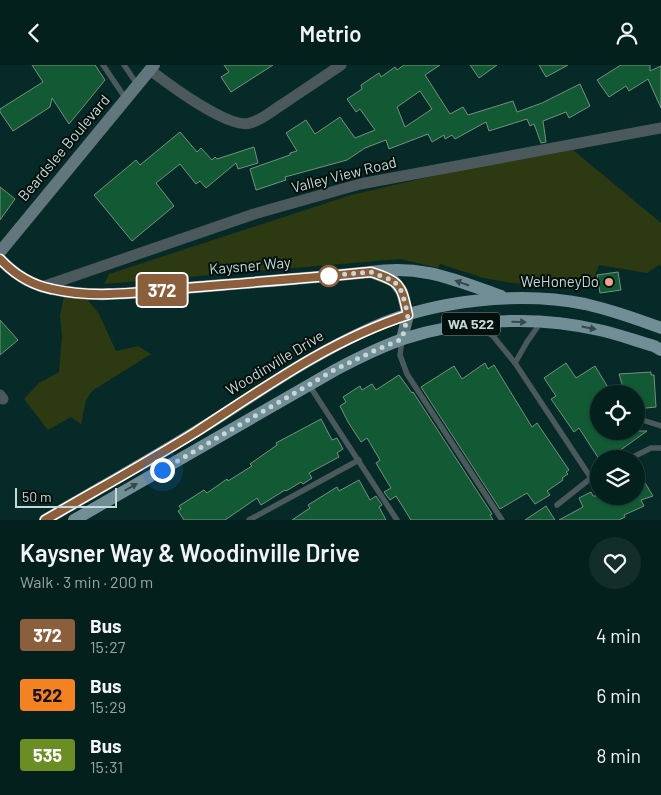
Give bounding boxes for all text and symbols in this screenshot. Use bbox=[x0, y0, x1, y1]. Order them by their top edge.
icon: back bbox=[20, 19, 48, 47]
icon: person bbox=[613, 19, 641, 47]
text: Metrio bbox=[300, 20, 361, 46]
street label: Beardslee Boulevard bbox=[13, 91, 113, 204]
street label: Valley View Road bbox=[289, 152, 398, 196]
street label: Kaysner Way bbox=[208, 252, 292, 278]
unlabelled marker bbox=[318, 265, 340, 287]
place label: WeHoneyDo bbox=[520, 272, 599, 290]
line badge: 372 bbox=[133, 274, 191, 306]
marker: WeHoneyDo bbox=[603, 276, 615, 288]
one-way arrow bbox=[454, 278, 469, 286]
text: 372 bbox=[148, 279, 176, 301]
road number: WA 522 bbox=[442, 313, 500, 335]
one-way arrow bbox=[511, 318, 527, 326]
one-way arrow bbox=[582, 324, 597, 332]
street label: Woodinville Drive bbox=[222, 326, 327, 398]
map controls bbox=[590, 385, 645, 505]
button: locate bbox=[590, 385, 645, 440]
button: layers bbox=[590, 450, 645, 505]
your location bbox=[150, 458, 175, 483]
one-way arrow bbox=[125, 483, 138, 492]
scale bar bbox=[15, 485, 118, 508]
text: 50 m bbox=[22, 488, 51, 505]
button: heart bbox=[589, 537, 641, 589]
text: Kaysner Way & Woodinville Drive bbox=[20, 538, 360, 567]
text: Walk · 3 min · 200 m bbox=[20, 572, 153, 591]
text: Bus bbox=[90, 614, 122, 637]
text: 372 bbox=[33, 624, 62, 646]
text: 4 min bbox=[596, 624, 641, 647]
text: 15:27 bbox=[90, 637, 125, 656]
text: Bus bbox=[90, 674, 122, 697]
text: 522 bbox=[33, 684, 62, 706]
text: 6 min bbox=[597, 684, 641, 707]
text: 15:29 bbox=[90, 697, 126, 716]
text: Bus bbox=[90, 734, 122, 757]
text: 535 bbox=[33, 744, 62, 766]
text: 8 min bbox=[597, 744, 641, 767]
text: 15:31 bbox=[90, 757, 123, 776]

